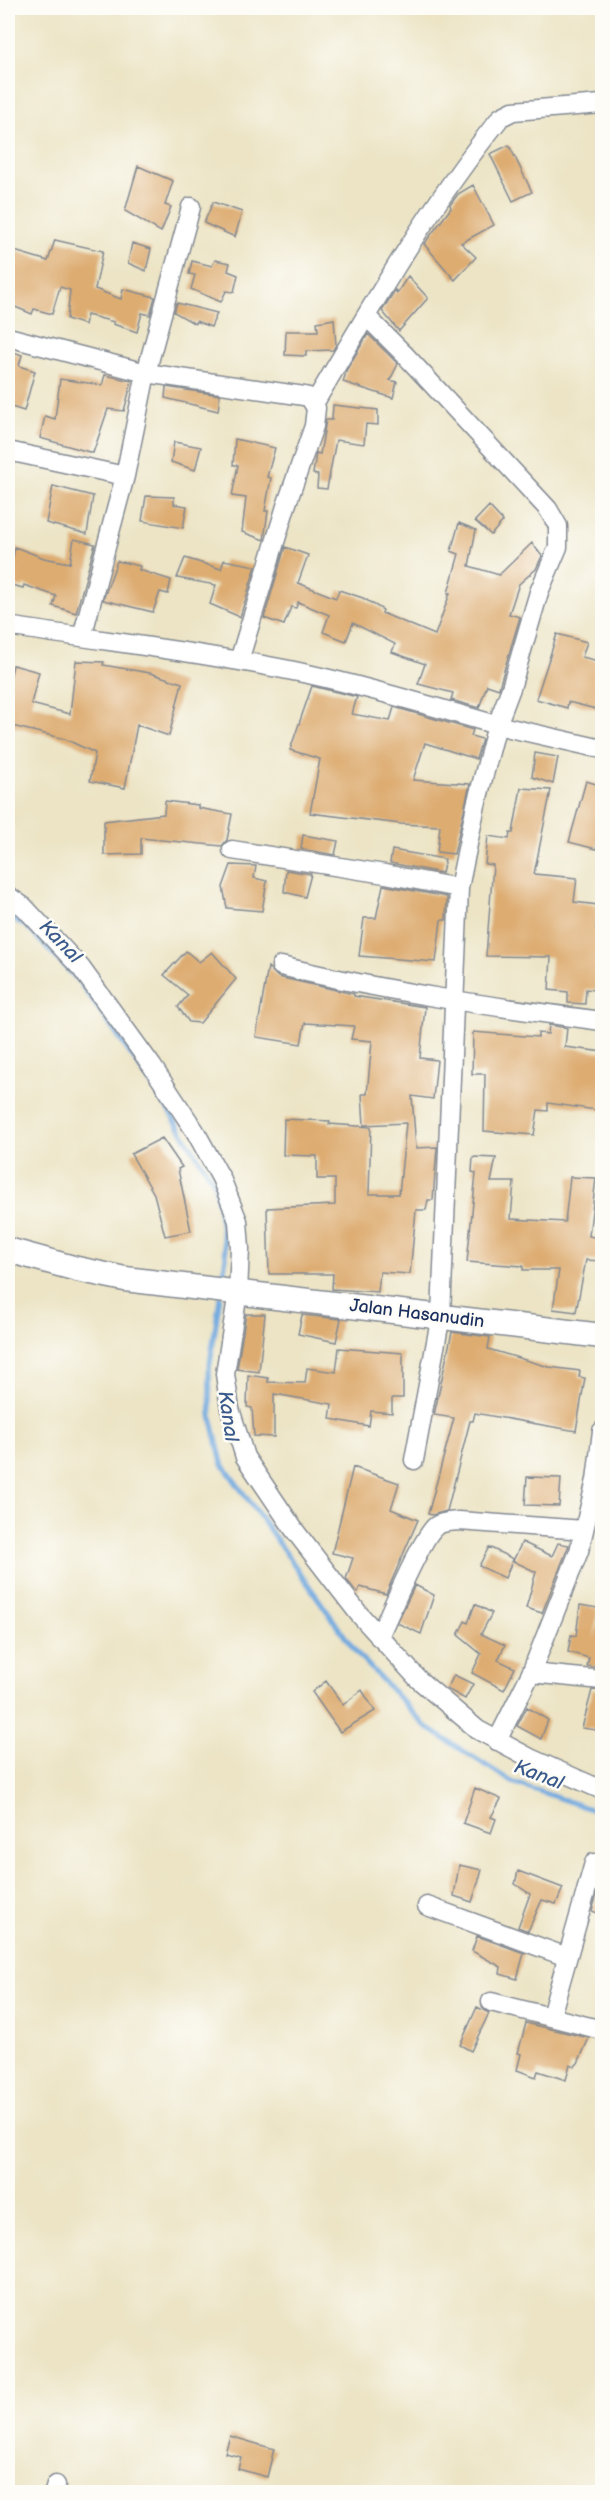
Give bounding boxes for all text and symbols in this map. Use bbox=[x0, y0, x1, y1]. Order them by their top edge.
water label: Kanal bbox=[34, 915, 88, 969]
street label: Jalan Hasanudin bbox=[348, 1295, 485, 1332]
water label: Kanal bbox=[213, 1389, 244, 1444]
water label: Kanal bbox=[510, 1755, 568, 1796]

